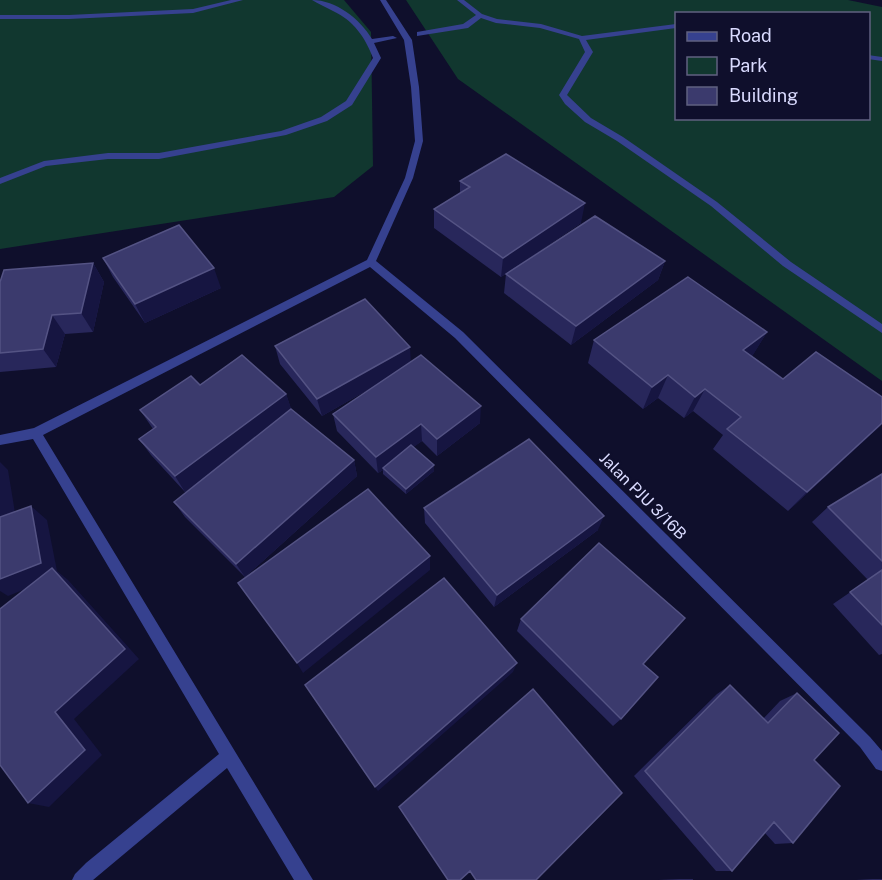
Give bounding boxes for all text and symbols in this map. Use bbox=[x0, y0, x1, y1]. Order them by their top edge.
legend bbox=[675, 12, 870, 120]
text: Road bbox=[729, 25, 772, 46]
text: Park bbox=[729, 55, 767, 76]
text: Building bbox=[729, 85, 798, 106]
street label: Jalan PJU 3/16B bbox=[596, 449, 690, 543]

